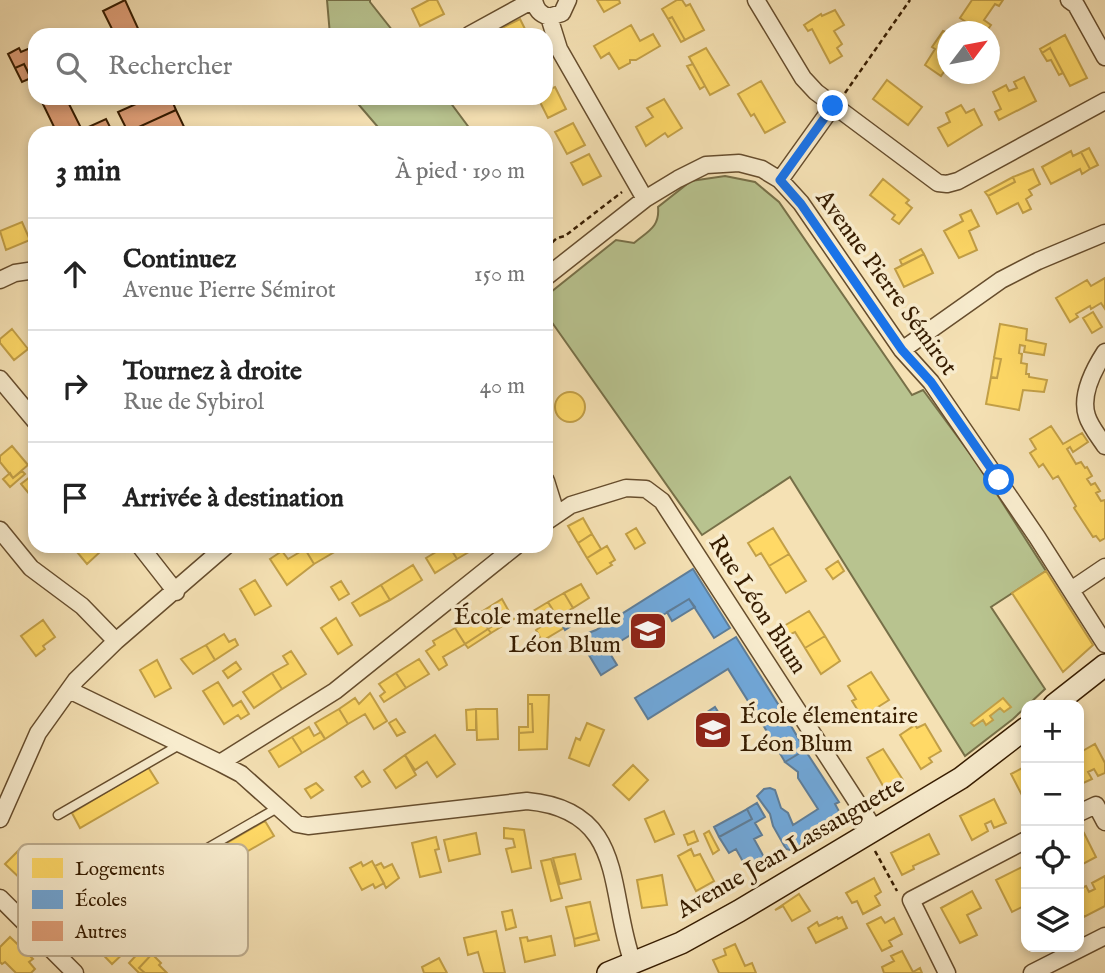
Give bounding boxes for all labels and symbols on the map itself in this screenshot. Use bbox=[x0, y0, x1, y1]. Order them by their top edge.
north arrow bbox=[937, 21, 1000, 84]
route end bbox=[817, 90, 848, 121]
street label: Avenue Pierre Sémirot bbox=[808, 183, 964, 382]
route start bbox=[983, 464, 1014, 495]
street label: Rue Léon Blum bbox=[701, 530, 813, 680]
place label: École maternelle Léon Blum bbox=[454, 602, 621, 661]
school or university icon: École maternelle Léon Blum bbox=[627, 610, 669, 652]
place label: École élementaire Léon Blum bbox=[740, 701, 918, 760]
school or university icon: École élementaire Léon Blum bbox=[692, 709, 734, 751]
street label: Avenue Jean Lassauguette bbox=[671, 770, 911, 926]
legend bbox=[18, 844, 248, 956]
text: Logements bbox=[75, 858, 165, 882]
text: Écoles bbox=[75, 888, 127, 913]
text: Autres bbox=[74, 921, 127, 945]

